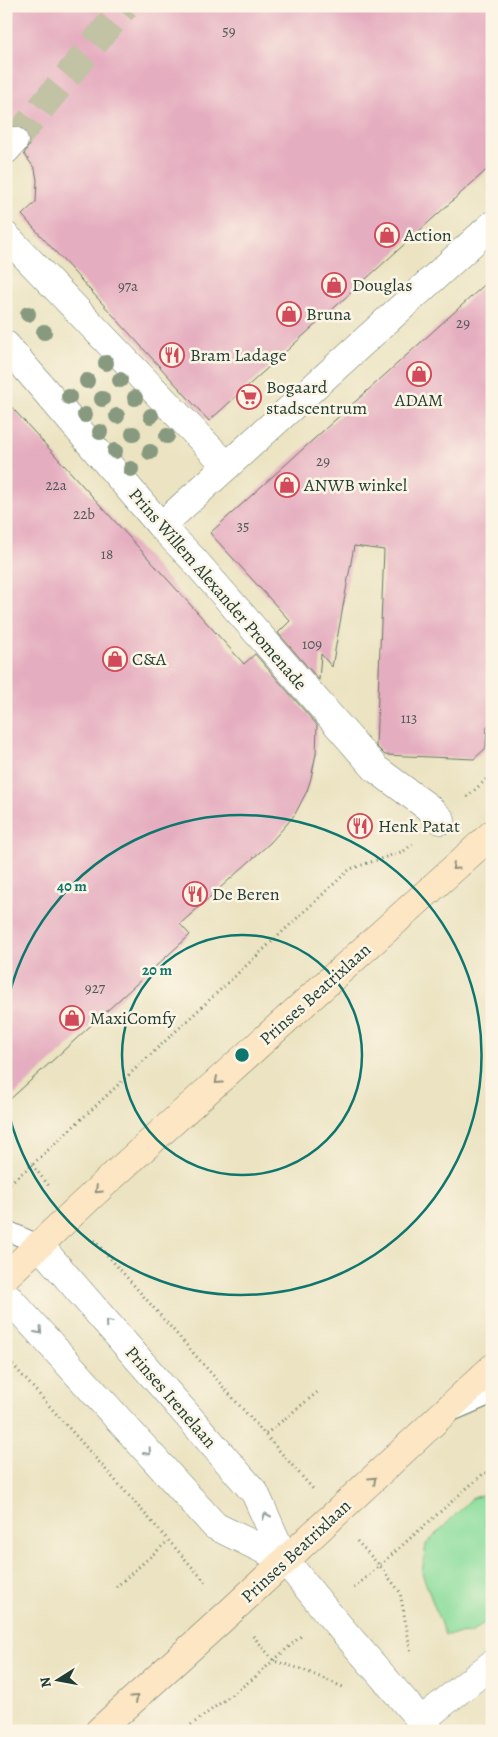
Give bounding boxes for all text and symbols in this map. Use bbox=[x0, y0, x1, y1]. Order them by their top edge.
house number: 59 bbox=[222, 21, 236, 41]
shop icon: Action bbox=[374, 222, 400, 248]
place label: Action bbox=[403, 223, 452, 247]
shop icon: Douglas bbox=[321, 272, 347, 298]
place label: Douglas bbox=[352, 273, 412, 297]
house number: 97a bbox=[118, 276, 138, 296]
shop icon: Bruna bbox=[276, 301, 302, 327]
place label: Bruna bbox=[306, 302, 352, 326]
house number: 29 bbox=[456, 313, 470, 333]
restaurant icon: Bram Ladage bbox=[159, 342, 185, 368]
place label: Bram Ladage bbox=[190, 343, 287, 367]
shop icon: ADAM bbox=[406, 361, 432, 387]
place label: Bogaard stadscentrum bbox=[266, 375, 367, 420]
supermarket icon: Bogaard stadscentrum bbox=[236, 384, 262, 410]
place label: ADAM bbox=[394, 388, 443, 412]
house number: 29 bbox=[316, 451, 330, 471]
shop icon: ANWB winkel bbox=[274, 472, 300, 498]
place label: ANWB winkel bbox=[303, 473, 408, 497]
house number: 22a bbox=[45, 475, 67, 495]
street label: Prins Willem Alexander Promenade bbox=[124, 483, 312, 695]
house number: 22b bbox=[73, 504, 95, 524]
house number: 35 bbox=[237, 516, 249, 536]
house number: 18 bbox=[101, 544, 113, 564]
house number: 109 bbox=[302, 634, 322, 654]
shop icon: C&A bbox=[102, 646, 128, 672]
place label: C&A bbox=[132, 647, 167, 671]
house number: 113 bbox=[401, 708, 417, 728]
restaurant icon: Henk Patat bbox=[347, 813, 373, 839]
place label: Henk Patat bbox=[378, 814, 460, 838]
one-way arrow bbox=[452, 861, 461, 870]
text: 40 m bbox=[57, 876, 87, 896]
restaurant icon: De Beren bbox=[182, 881, 208, 907]
place label: De Beren bbox=[212, 882, 280, 906]
street label: Prinses Beatrixlaan bbox=[254, 937, 376, 1050]
text: 20 m bbox=[142, 960, 172, 980]
house number: 927 bbox=[85, 978, 106, 998]
shop icon: MaxiComfy bbox=[59, 1005, 85, 1031]
place label: MaxiComfy bbox=[90, 1006, 177, 1030]
centre of rings bbox=[233, 1046, 251, 1064]
one-way arrow bbox=[215, 1076, 224, 1085]
one-way arrow bbox=[94, 1185, 103, 1194]
one-way arrow bbox=[104, 1320, 113, 1329]
one-way arrow bbox=[33, 1326, 42, 1335]
street label: Prinses Irenelaan bbox=[120, 1341, 222, 1453]
one-way arrow bbox=[142, 1446, 151, 1455]
one-way arrow bbox=[367, 1477, 376, 1486]
street label: Prinses Beatrixlaan bbox=[236, 1494, 356, 1608]
one-way arrow bbox=[261, 1512, 272, 1521]
north arrow bbox=[32, 1654, 82, 1704]
text: N bbox=[35, 1676, 56, 1689]
one-way arrow bbox=[129, 1695, 138, 1704]

